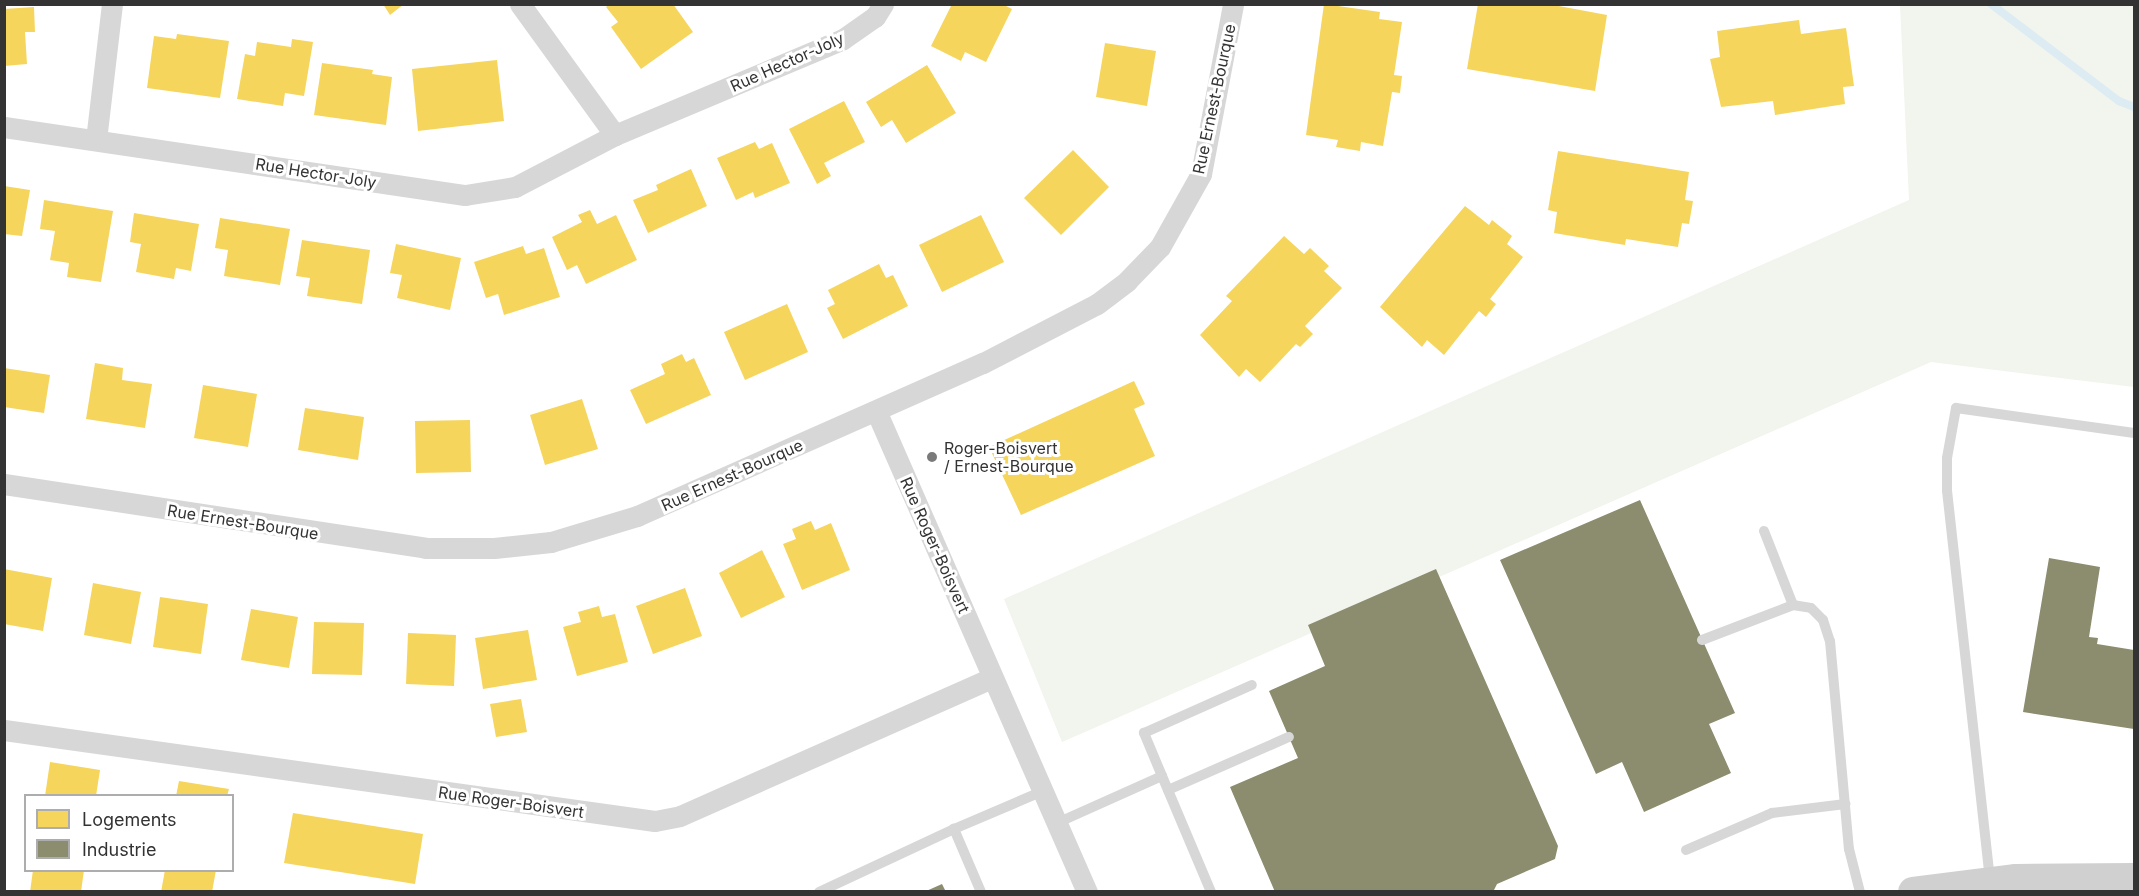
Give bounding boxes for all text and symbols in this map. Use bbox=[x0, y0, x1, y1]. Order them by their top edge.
street label: Rue Ernest-Bourque bbox=[1189, 22, 1239, 176]
street label: Rue Hector-Joly bbox=[727, 28, 847, 96]
street label: Rue Hector-Joly bbox=[254, 154, 378, 192]
street label: Rue Ernest-Bourque bbox=[658, 435, 806, 515]
place label: Roger-Boisvert / Ernest-Bourque bbox=[944, 438, 1074, 476]
marker: Roger-Boisvert / Ernest-Bourque bbox=[925, 450, 939, 464]
street label: Rue Roger-Boisvert bbox=[896, 474, 974, 616]
street label: Rue Ernest-Bourque bbox=[166, 501, 320, 543]
street label: Rue Roger-Boisvert bbox=[437, 782, 585, 822]
legend bbox=[24, 794, 234, 872]
text: Logements bbox=[82, 809, 177, 830]
text: Industrie bbox=[82, 839, 156, 860]

